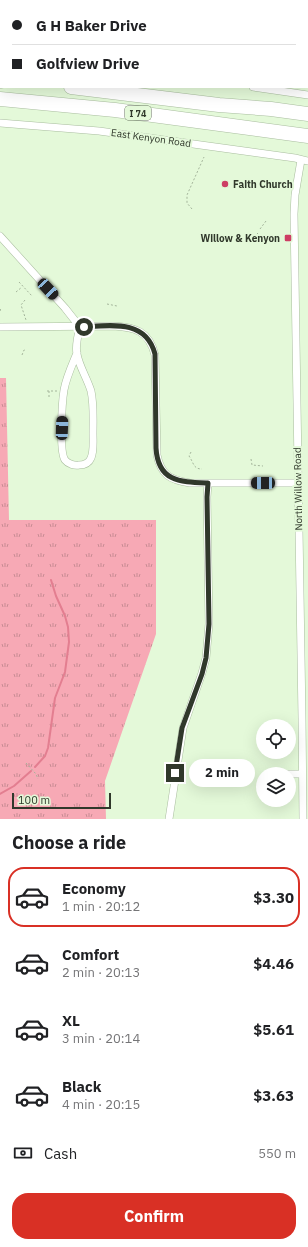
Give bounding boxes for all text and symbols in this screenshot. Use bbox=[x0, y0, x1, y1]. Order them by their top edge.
text: G H Baker Drive bbox=[36, 16, 147, 35]
text: Golfview Drive bbox=[36, 54, 139, 73]
road number: I 74 bbox=[125, 106, 151, 120]
street label: East Kenyon Road bbox=[110, 126, 192, 150]
place label: Faith Church bbox=[233, 178, 293, 191]
marker: Faith Church bbox=[220, 179, 230, 189]
place label: Willow & Kenyon bbox=[200, 232, 280, 245]
marker: Willow & Kenyon bbox=[283, 233, 293, 243]
car bbox=[35, 276, 61, 302]
route start bbox=[75, 318, 93, 336]
car bbox=[56, 416, 68, 440]
street label: North Willow Road bbox=[291, 447, 305, 531]
car bbox=[251, 477, 275, 489]
map controls bbox=[256, 719, 296, 807]
button: locate bbox=[256, 719, 296, 759]
callout: 2 min bbox=[189, 759, 255, 787]
route end bbox=[166, 764, 184, 782]
text: 2 min bbox=[205, 764, 239, 781]
button: layers bbox=[256, 767, 296, 807]
scale bar bbox=[12, 791, 111, 810]
text: 100 m bbox=[18, 793, 50, 807]
text: Choose a ride bbox=[12, 831, 126, 854]
icon: car bbox=[14, 879, 50, 915]
text: Economy bbox=[62, 879, 126, 898]
text: $3.30 bbox=[253, 888, 294, 907]
text: 1 min · 20:12 bbox=[62, 898, 140, 915]
icon: car bbox=[14, 945, 50, 981]
text: Comfort bbox=[62, 945, 119, 964]
text: $4.46 bbox=[253, 954, 294, 973]
text: 2 min · 20:13 bbox=[62, 964, 140, 981]
icon: car bbox=[14, 1011, 50, 1047]
text: XL bbox=[62, 1011, 80, 1030]
text: $5.61 bbox=[253, 1020, 294, 1039]
text: 3 min · 20:14 bbox=[62, 1030, 140, 1047]
icon: car bbox=[14, 1077, 50, 1113]
text: Black bbox=[62, 1077, 102, 1096]
text: $3.63 bbox=[253, 1086, 294, 1105]
text: 4 min · 20:15 bbox=[62, 1096, 140, 1113]
icon: cash bbox=[12, 1142, 34, 1164]
text: Cash bbox=[44, 1144, 77, 1163]
text: 550 m bbox=[258, 1145, 296, 1162]
button: Confirm bbox=[12, 1193, 296, 1239]

